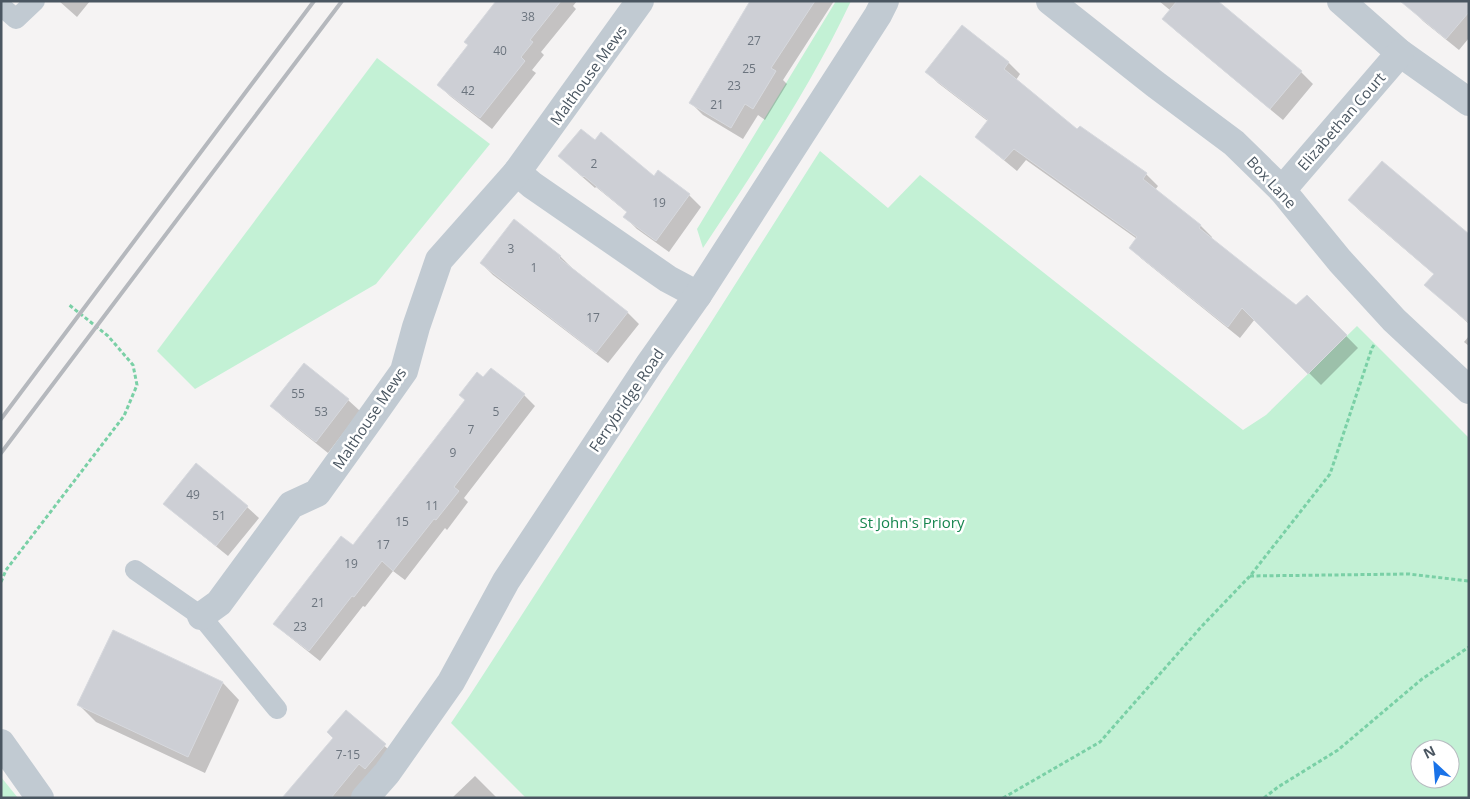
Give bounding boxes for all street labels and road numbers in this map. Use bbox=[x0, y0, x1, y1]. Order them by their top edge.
street label: Malthouse Mews bbox=[545, 21, 631, 129]
street label: Elizabethan Court bbox=[1293, 68, 1389, 174]
street label: Box Lane bbox=[1243, 152, 1301, 212]
street label: Ferrybridge Road bbox=[584, 344, 668, 456]
street label: Malthouse Mews bbox=[328, 363, 410, 473]

